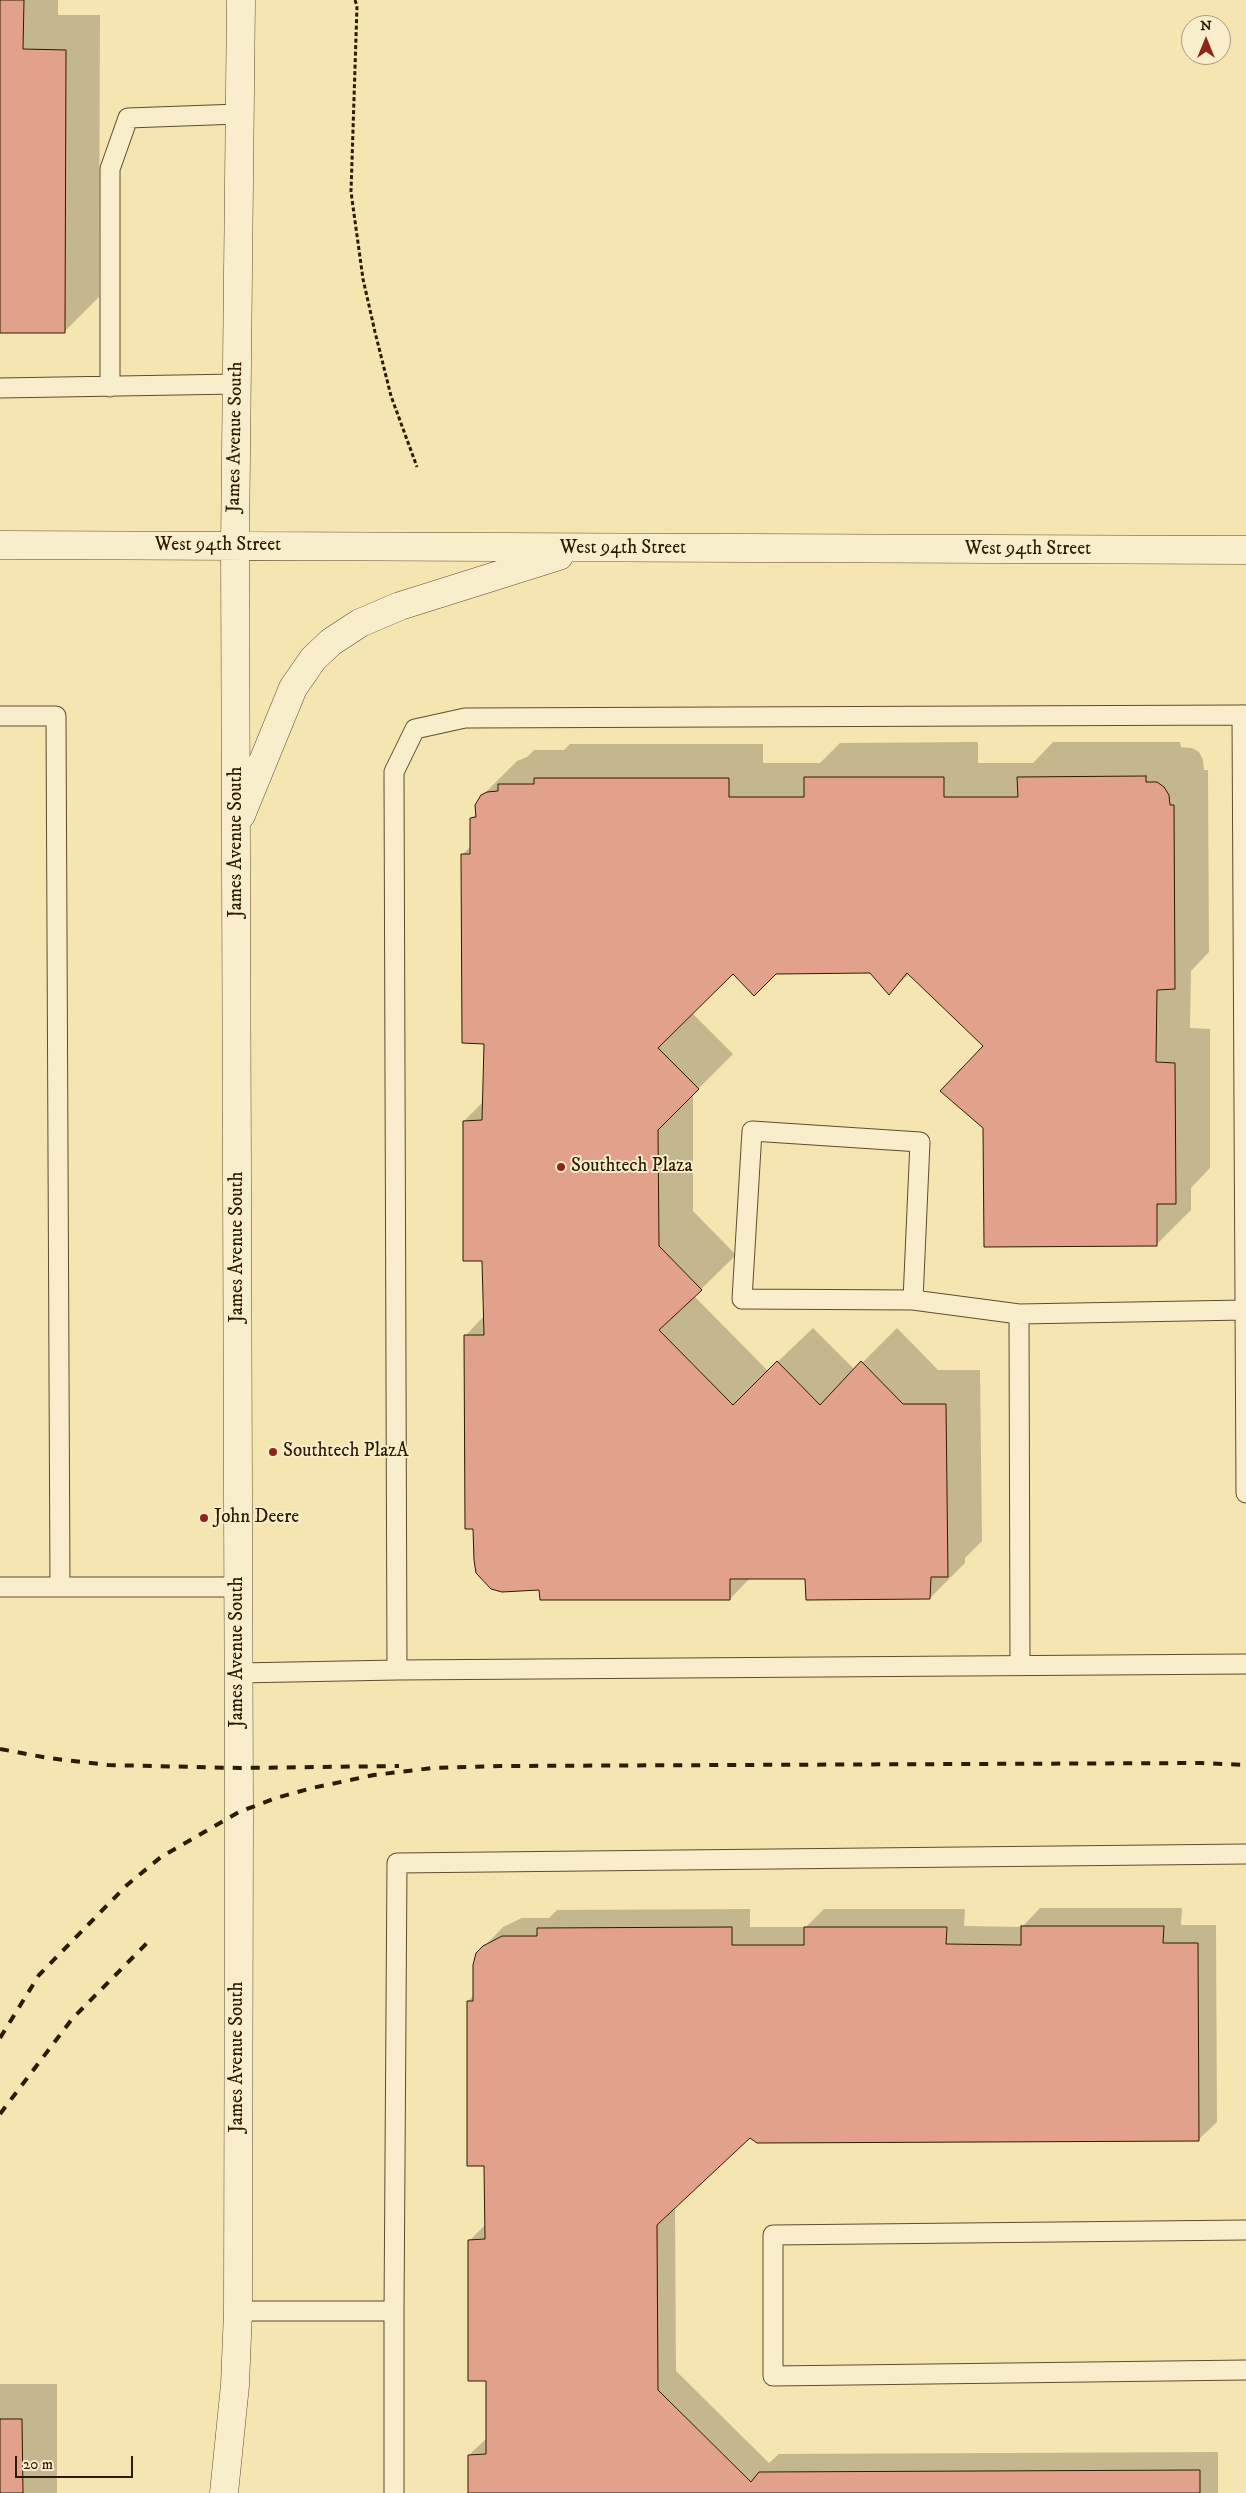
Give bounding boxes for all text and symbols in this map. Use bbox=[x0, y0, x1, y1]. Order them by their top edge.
north arrow bbox=[1181, 15, 1231, 65]
text: N bbox=[1200, 17, 1212, 35]
street label: James Avenue South bbox=[223, 361, 249, 513]
street label: West 94th Street bbox=[155, 535, 281, 557]
street label: West 94th Street bbox=[560, 538, 686, 560]
street label: West 94th Street bbox=[965, 539, 1091, 561]
street label: James Avenue South bbox=[226, 766, 248, 918]
place label: Southtech Plaza bbox=[571, 1156, 693, 1178]
marker: Southtech Plaza bbox=[555, 1161, 567, 1173]
street label: James Avenue South bbox=[227, 1171, 249, 1323]
place label: Southtech PlazA bbox=[283, 1441, 409, 1463]
marker: Southtech PlazA bbox=[267, 1446, 279, 1458]
place label: John Deere bbox=[214, 1507, 299, 1529]
marker: John Deere bbox=[198, 1512, 210, 1524]
street label: James Avenue South bbox=[227, 1576, 249, 1728]
street label: James Avenue South bbox=[227, 1981, 249, 2133]
scale bar bbox=[18, 2446, 135, 2478]
text: 20 m bbox=[23, 2455, 53, 2474]

